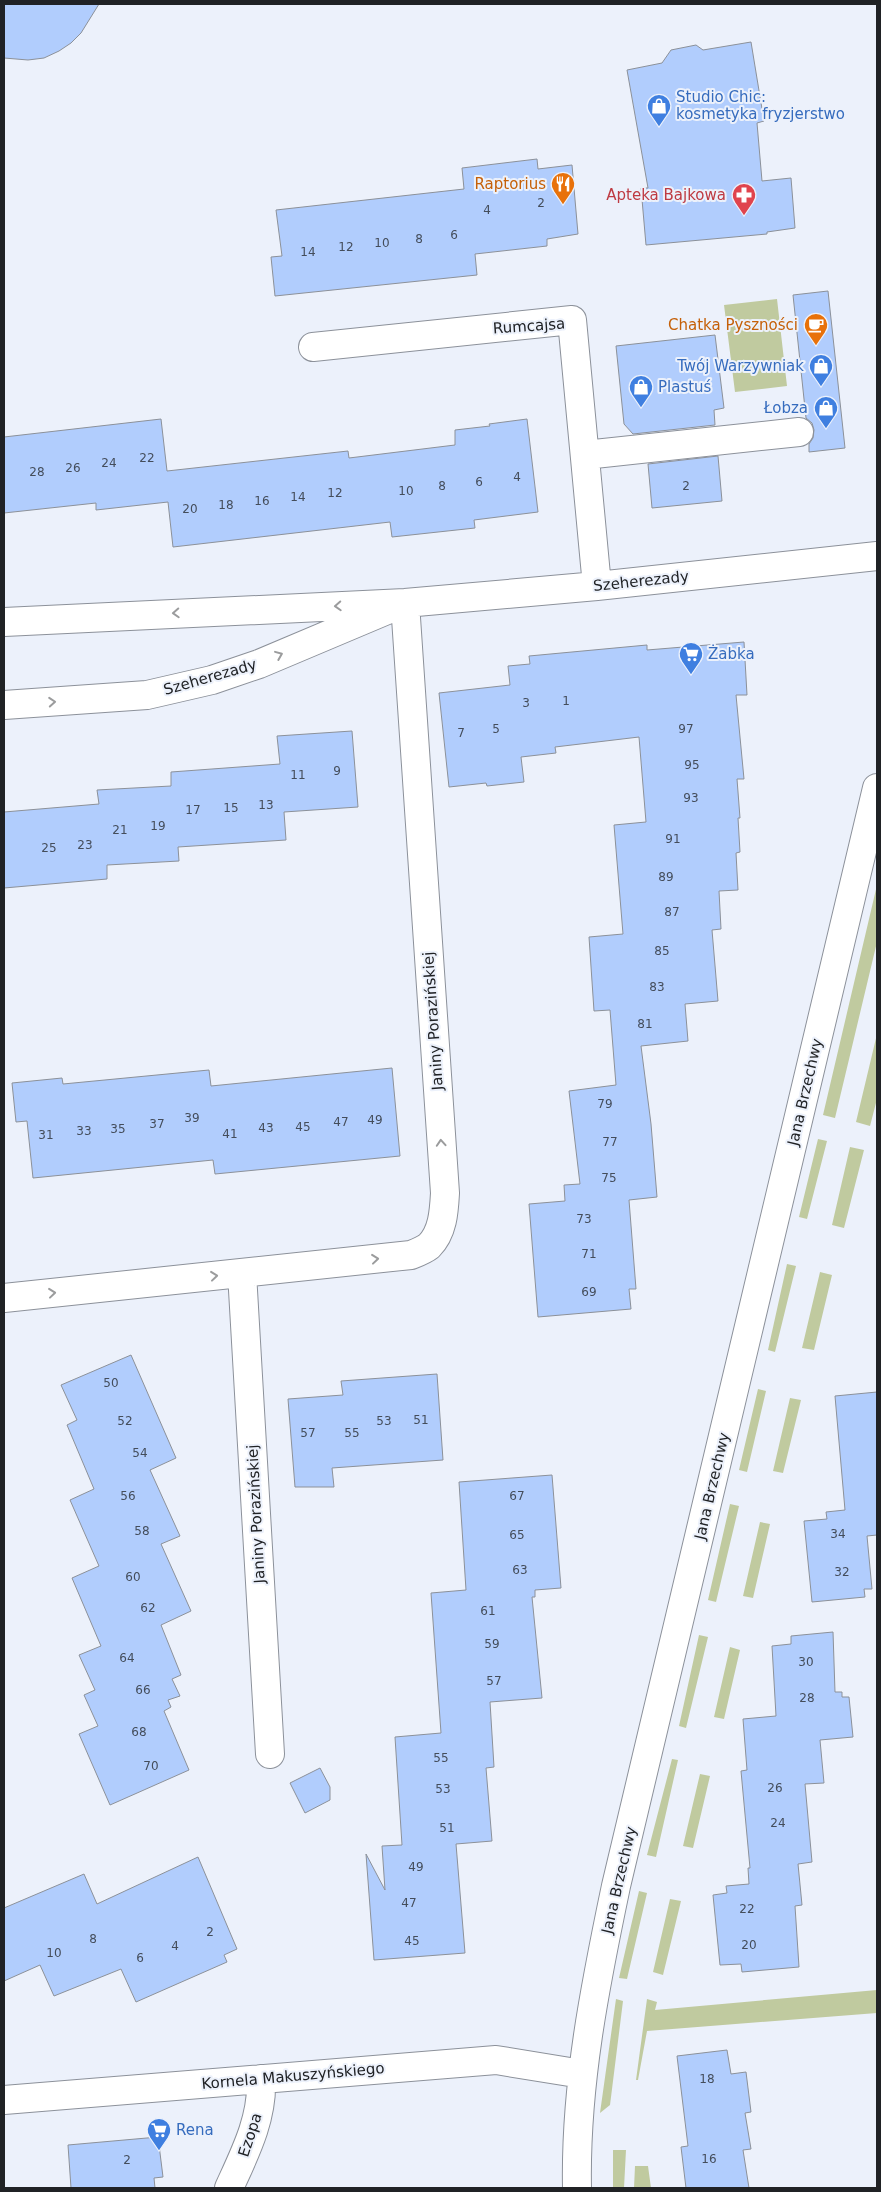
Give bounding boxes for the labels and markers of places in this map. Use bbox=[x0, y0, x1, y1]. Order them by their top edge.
place label: Studio Chic: kosmetyka fryzjerstwo bbox=[676, 88, 845, 123]
shop icon: Studio Chic: kosmetyka fryzjerstwo bbox=[646, 93, 672, 127]
restaurant icon: Raptorius bbox=[550, 171, 576, 205]
place label: Raptorius bbox=[474, 175, 546, 193]
pharmacy icon: Apteka Bajkowa bbox=[731, 182, 757, 216]
place label: Apteka Bajkowa bbox=[606, 186, 726, 204]
cafe icon: Chatka Pyszności bbox=[803, 312, 829, 346]
place label: Chatka Pyszności bbox=[668, 316, 798, 334]
shop icon: Twój Warzywniak bbox=[808, 353, 834, 387]
place label: Twój Warzywniak bbox=[676, 357, 804, 375]
shop icon: Plastuś bbox=[628, 374, 654, 408]
place label: Plastuś bbox=[658, 378, 712, 396]
shop icon: Łobza bbox=[813, 395, 839, 429]
place label: Łobza bbox=[763, 399, 808, 417]
supermarket icon: Żabka bbox=[678, 641, 704, 675]
place label: Żabka bbox=[708, 644, 755, 663]
supermarket icon: Rena bbox=[146, 2117, 172, 2151]
place label: Rena bbox=[176, 2121, 214, 2139]

